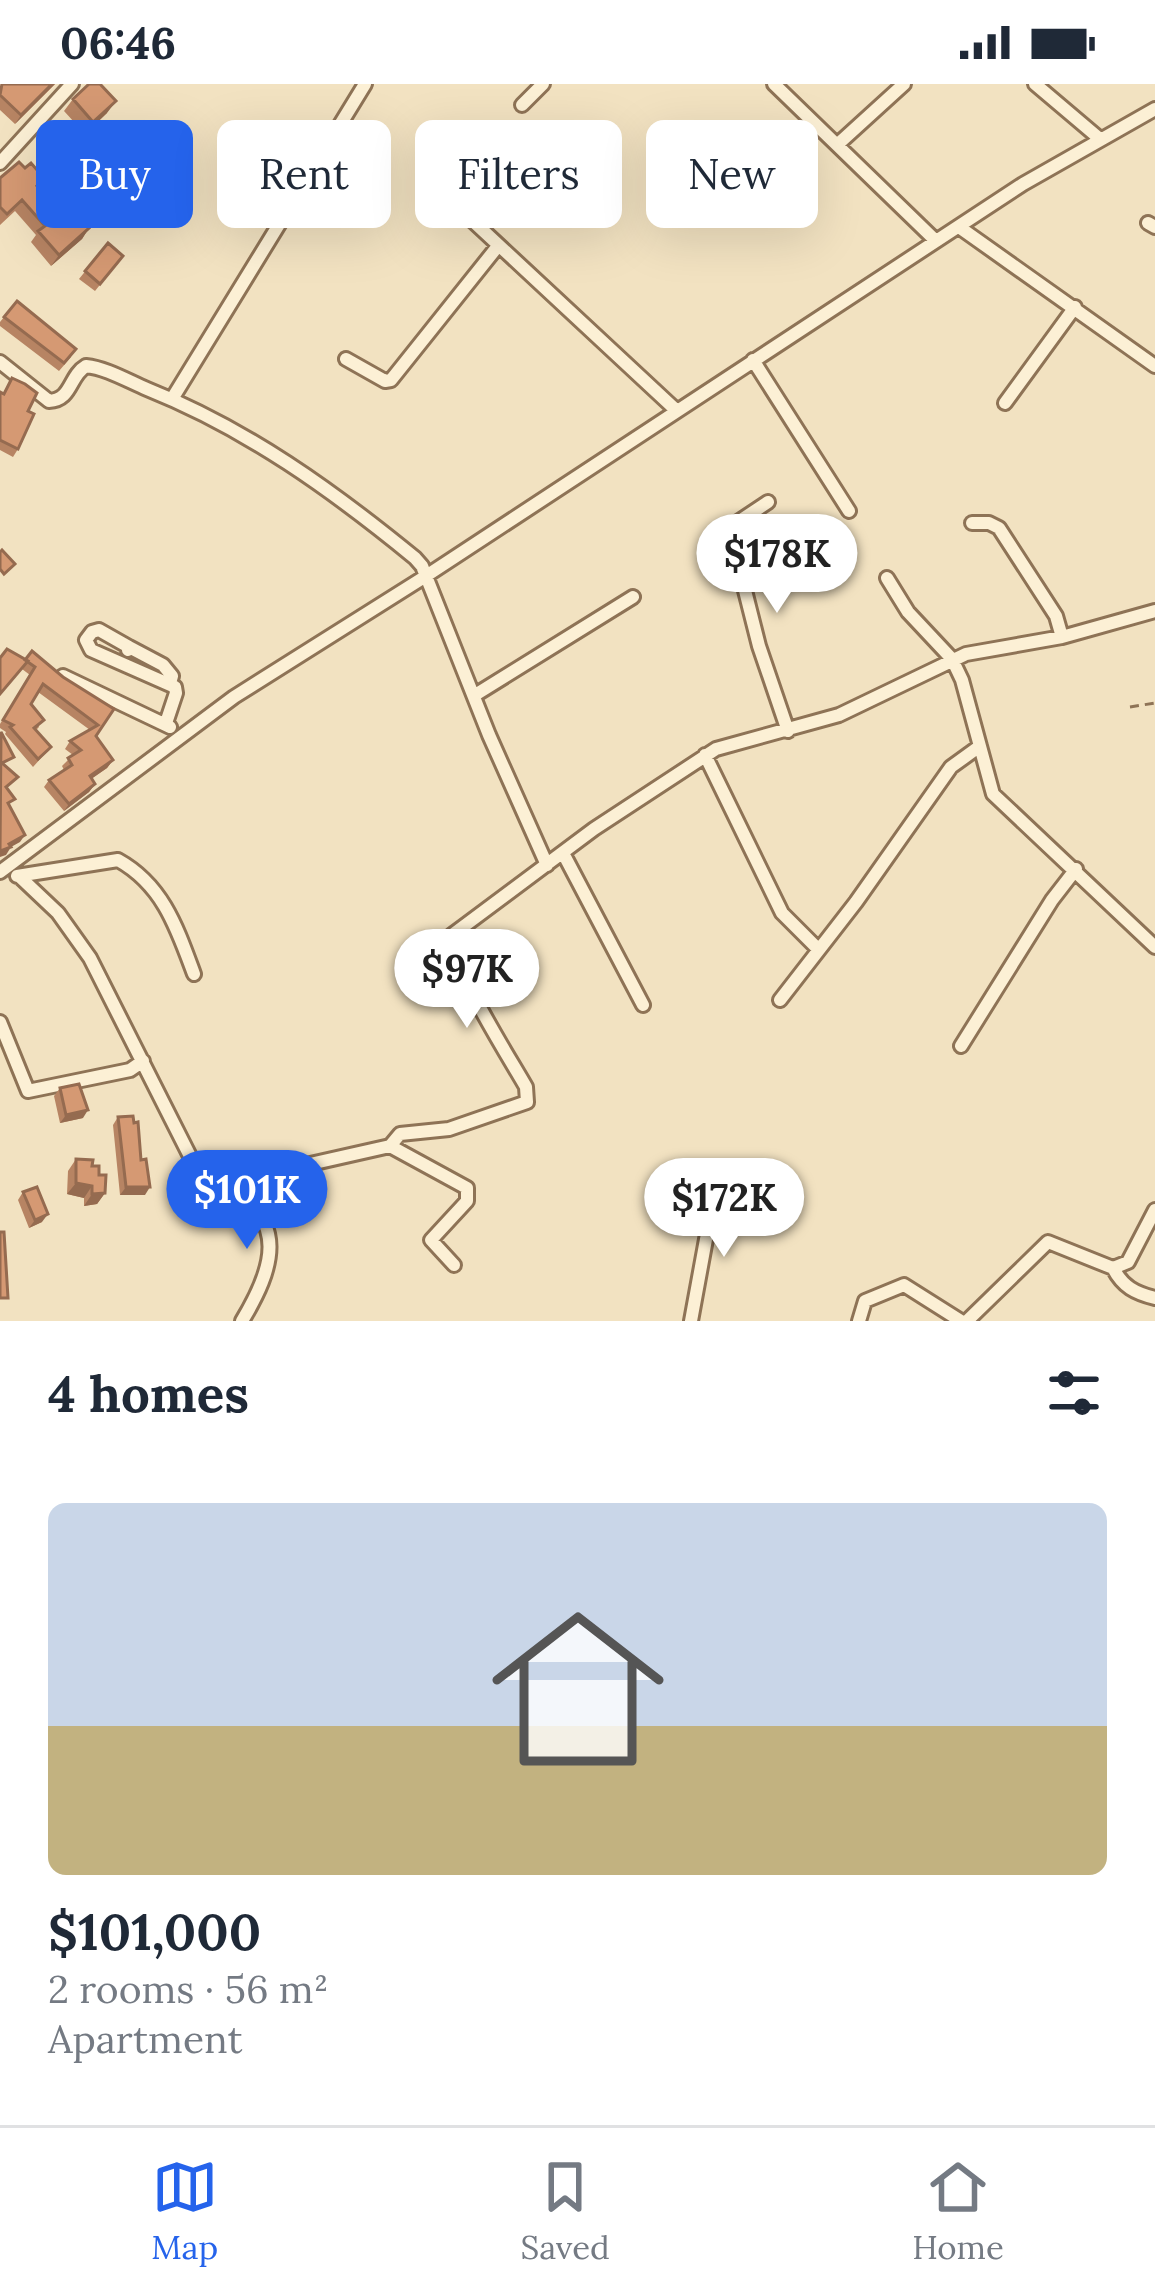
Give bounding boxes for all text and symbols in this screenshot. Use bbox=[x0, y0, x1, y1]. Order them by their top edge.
text: 06:46 bbox=[60, 14, 176, 71]
chip: Buy bbox=[36, 120, 193, 228]
chip: Rent bbox=[217, 120, 391, 228]
chip: Filters bbox=[415, 120, 622, 228]
chip: New bbox=[646, 120, 818, 228]
pin: $178K bbox=[693, 514, 861, 616]
text: $178K bbox=[723, 528, 831, 578]
pin: $97K bbox=[396, 929, 538, 1031]
text: $97K bbox=[421, 943, 513, 993]
pin: $101K bbox=[163, 1150, 331, 1252]
pin: $172K bbox=[640, 1158, 808, 1260]
text: $101K bbox=[193, 1164, 301, 1214]
text: $172K bbox=[671, 1172, 777, 1222]
icon: filters bbox=[1041, 1360, 1107, 1426]
text: 4 homes bbox=[48, 1361, 249, 1426]
icon: home bbox=[470, 1581, 686, 1797]
text: $101,000 bbox=[48, 1899, 261, 1964]
text: 2 rooms · 56 m² bbox=[48, 1964, 329, 2014]
text: Apartment bbox=[48, 2014, 243, 2064]
tab: Map bbox=[151, 2154, 218, 2268]
tab: Saved bbox=[521, 2154, 610, 2268]
tab: Home bbox=[912, 2154, 1004, 2268]

